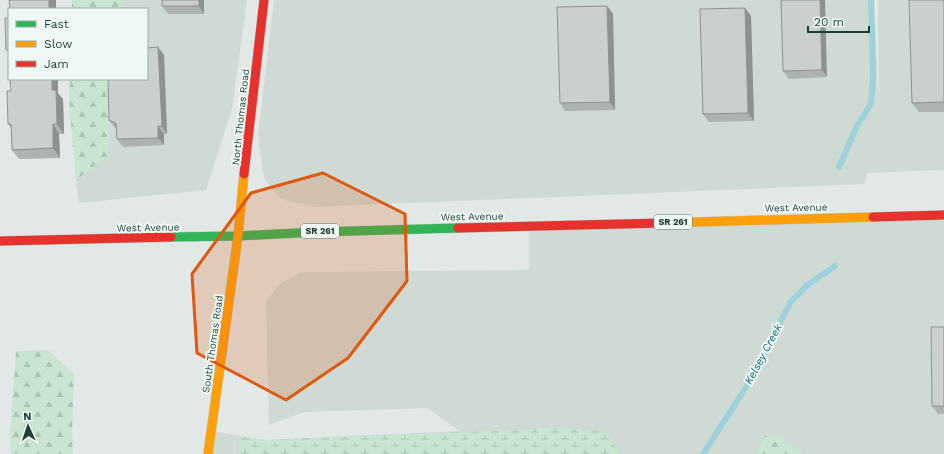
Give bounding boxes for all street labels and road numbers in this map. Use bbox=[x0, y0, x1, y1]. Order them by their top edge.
street label: North Thomas Road bbox=[230, 68, 251, 166]
street label: West Avenue bbox=[764, 201, 828, 214]
street label: West Avenue bbox=[440, 210, 504, 223]
road number: SR 261 bbox=[654, 215, 692, 229]
street label: West Avenue bbox=[116, 221, 180, 234]
road number: SR 261 bbox=[301, 224, 339, 238]
street label: South Thomas Road bbox=[200, 295, 225, 394]

